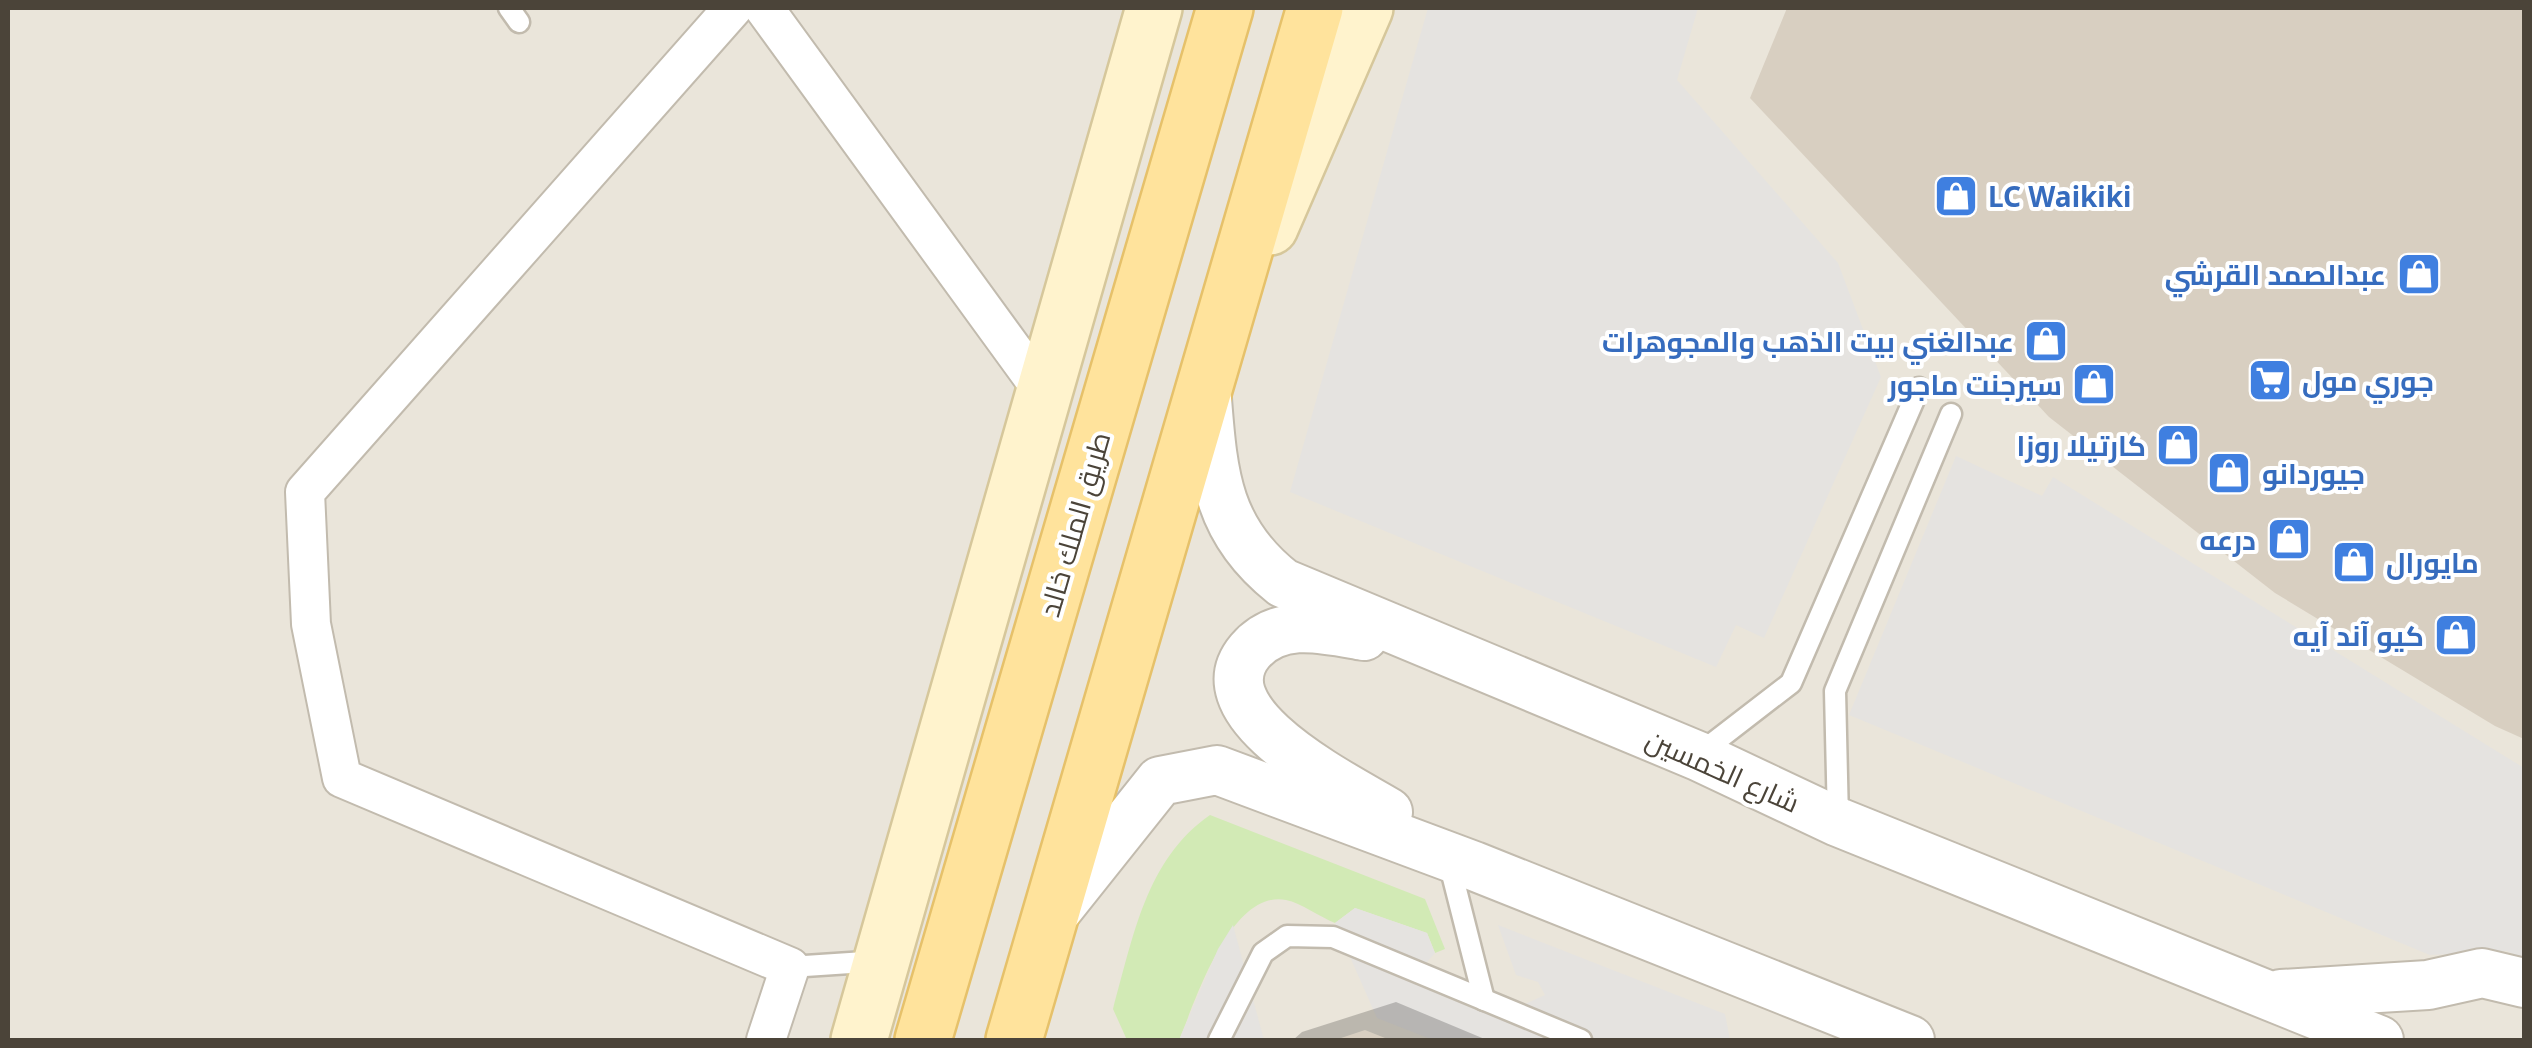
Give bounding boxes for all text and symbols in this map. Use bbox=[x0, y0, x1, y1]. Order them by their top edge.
shop icon: LC Waikiki bbox=[1933, 173, 1979, 219]
place label: LC Waikiki bbox=[1988, 177, 2131, 215]
shop icon: عبدالصمد القرشي bbox=[2396, 251, 2442, 297]
place label: عبدالصمد القرشي bbox=[2165, 255, 2386, 298]
shop icon: عبدالغني بيت الذهب والمجوهرات bbox=[2023, 318, 2069, 364]
place label: عبدالغني بيت الذهب والمجوهرات bbox=[1602, 322, 2014, 365]
supermarket icon: جوري مول bbox=[2247, 357, 2293, 403]
shop icon: سيرجنت ماجور bbox=[2071, 361, 2117, 407]
place label: جوري مول bbox=[2302, 361, 2434, 404]
place label: سيرجنت ماجور bbox=[1887, 365, 2062, 403]
shop icon: كارتيلا روزا bbox=[2155, 422, 2201, 468]
place label: كارتيلا روزا bbox=[2016, 426, 2146, 464]
street label: طريق الملك خالد bbox=[1029, 427, 1119, 621]
shop icon: جيوردانو bbox=[2206, 450, 2252, 496]
place label: جيوردانو bbox=[2262, 454, 2365, 492]
shop icon: درعه bbox=[2266, 516, 2312, 562]
place label: درعه bbox=[2200, 520, 2256, 558]
shop icon: مايورال bbox=[2331, 539, 2377, 585]
place label: مايورال bbox=[2386, 543, 2479, 581]
shop icon: كیو آند آیه bbox=[2433, 612, 2479, 658]
place label: كیو آند آیه bbox=[2293, 616, 2424, 654]
street label: شارع الخمسين bbox=[1640, 719, 1806, 822]

